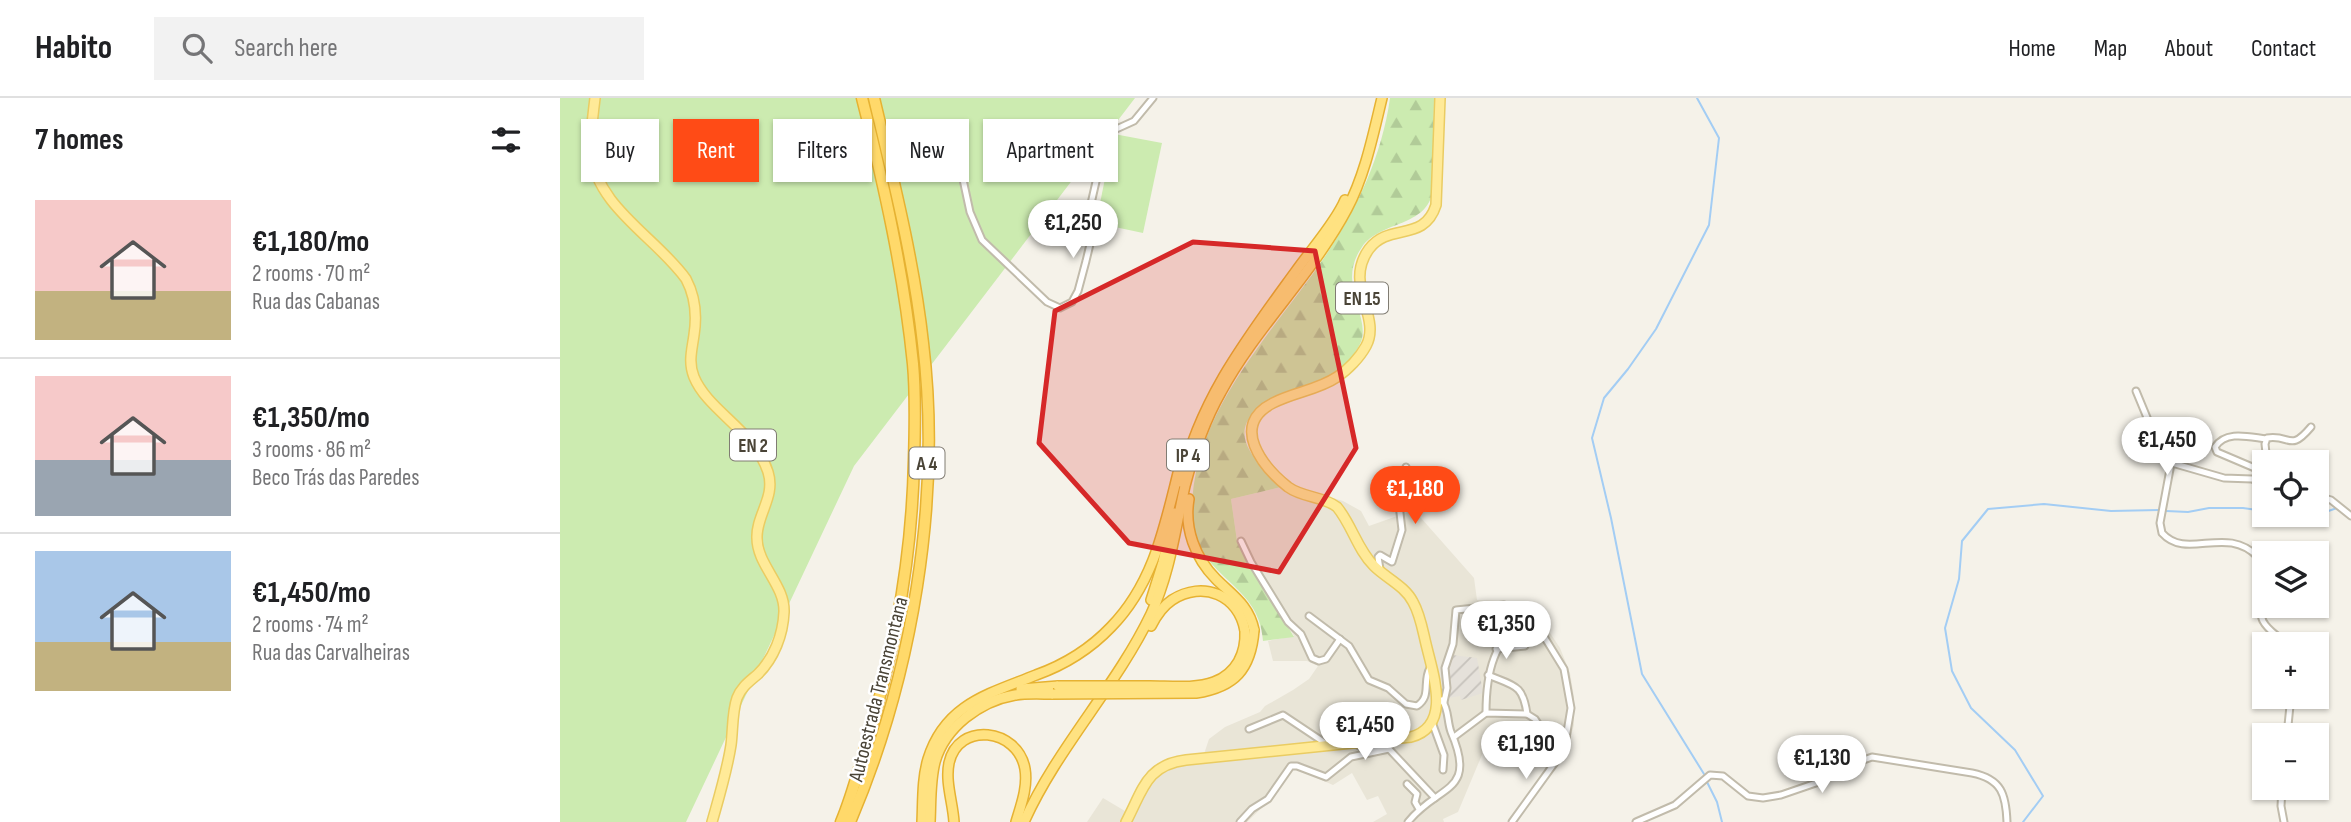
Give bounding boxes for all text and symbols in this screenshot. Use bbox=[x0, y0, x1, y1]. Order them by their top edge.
search box bbox=[154, 17, 644, 80]
text: Habito bbox=[35, 28, 112, 68]
icon: search bbox=[178, 29, 216, 67]
text: Search here bbox=[234, 33, 338, 64]
text: Home bbox=[2008, 34, 2056, 63]
text: Map bbox=[2094, 34, 2127, 63]
text: About bbox=[2165, 34, 2213, 63]
text: Contact bbox=[2251, 34, 2316, 63]
chip: Buy bbox=[581, 119, 659, 182]
chip: Rent bbox=[673, 119, 759, 182]
chip: Filters bbox=[773, 119, 872, 182]
chip: New bbox=[886, 119, 969, 182]
chip: Apartment bbox=[983, 119, 1118, 182]
icon: filters bbox=[487, 121, 525, 159]
text: 7 homes bbox=[35, 122, 123, 158]
pin: €1,250 bbox=[1016, 200, 1130, 260]
text: €1,250 bbox=[1044, 209, 1102, 237]
text: €1,180/mo bbox=[252, 224, 369, 260]
icon: home bbox=[91, 228, 175, 312]
text: 2 rooms · 70 m² bbox=[252, 260, 370, 288]
road number: EN 15 bbox=[1336, 282, 1388, 314]
text: Rua das Cabanas bbox=[252, 288, 380, 316]
text: €1,350/mo bbox=[252, 400, 370, 436]
icon: home bbox=[91, 404, 175, 488]
pin: €1,450 bbox=[2110, 418, 2224, 477]
text: €1,450 bbox=[2138, 426, 2196, 454]
road number: EN 2 bbox=[730, 430, 776, 460]
text: 3 rooms · 86 m² bbox=[252, 436, 371, 464]
road number: IP 4 bbox=[1167, 440, 1209, 470]
road number: A 4 bbox=[910, 448, 944, 478]
map controls bbox=[2252, 450, 2329, 800]
button: locate bbox=[2252, 450, 2329, 527]
text: Beco Trás das Paredes bbox=[252, 464, 420, 492]
pin: €1,180 bbox=[1358, 466, 1472, 526]
text: €1,180 bbox=[1386, 475, 1444, 503]
button: layers bbox=[2252, 541, 2329, 618]
text: €1,450/mo bbox=[252, 575, 371, 611]
icon: home bbox=[91, 579, 175, 663]
street label: Autoestrada Transmontana bbox=[843, 594, 913, 785]
pin: €1,350 bbox=[1449, 602, 1563, 661]
text: €1,350 bbox=[1477, 610, 1535, 638]
text: 2 rooms · 74 m² bbox=[252, 611, 369, 639]
button: + bbox=[2252, 632, 2329, 709]
text: Rua das Carvalheiras bbox=[252, 639, 410, 667]
pin: €1,450 bbox=[1308, 702, 1422, 762]
text: €1,450 bbox=[1336, 711, 1394, 739]
pin: €1,190 bbox=[1469, 722, 1583, 781]
button: − bbox=[2252, 723, 2329, 800]
text: €1,190 bbox=[1497, 730, 1555, 758]
pin: €1,130 bbox=[1765, 736, 1879, 795]
text: €1,130 bbox=[1793, 744, 1851, 772]

